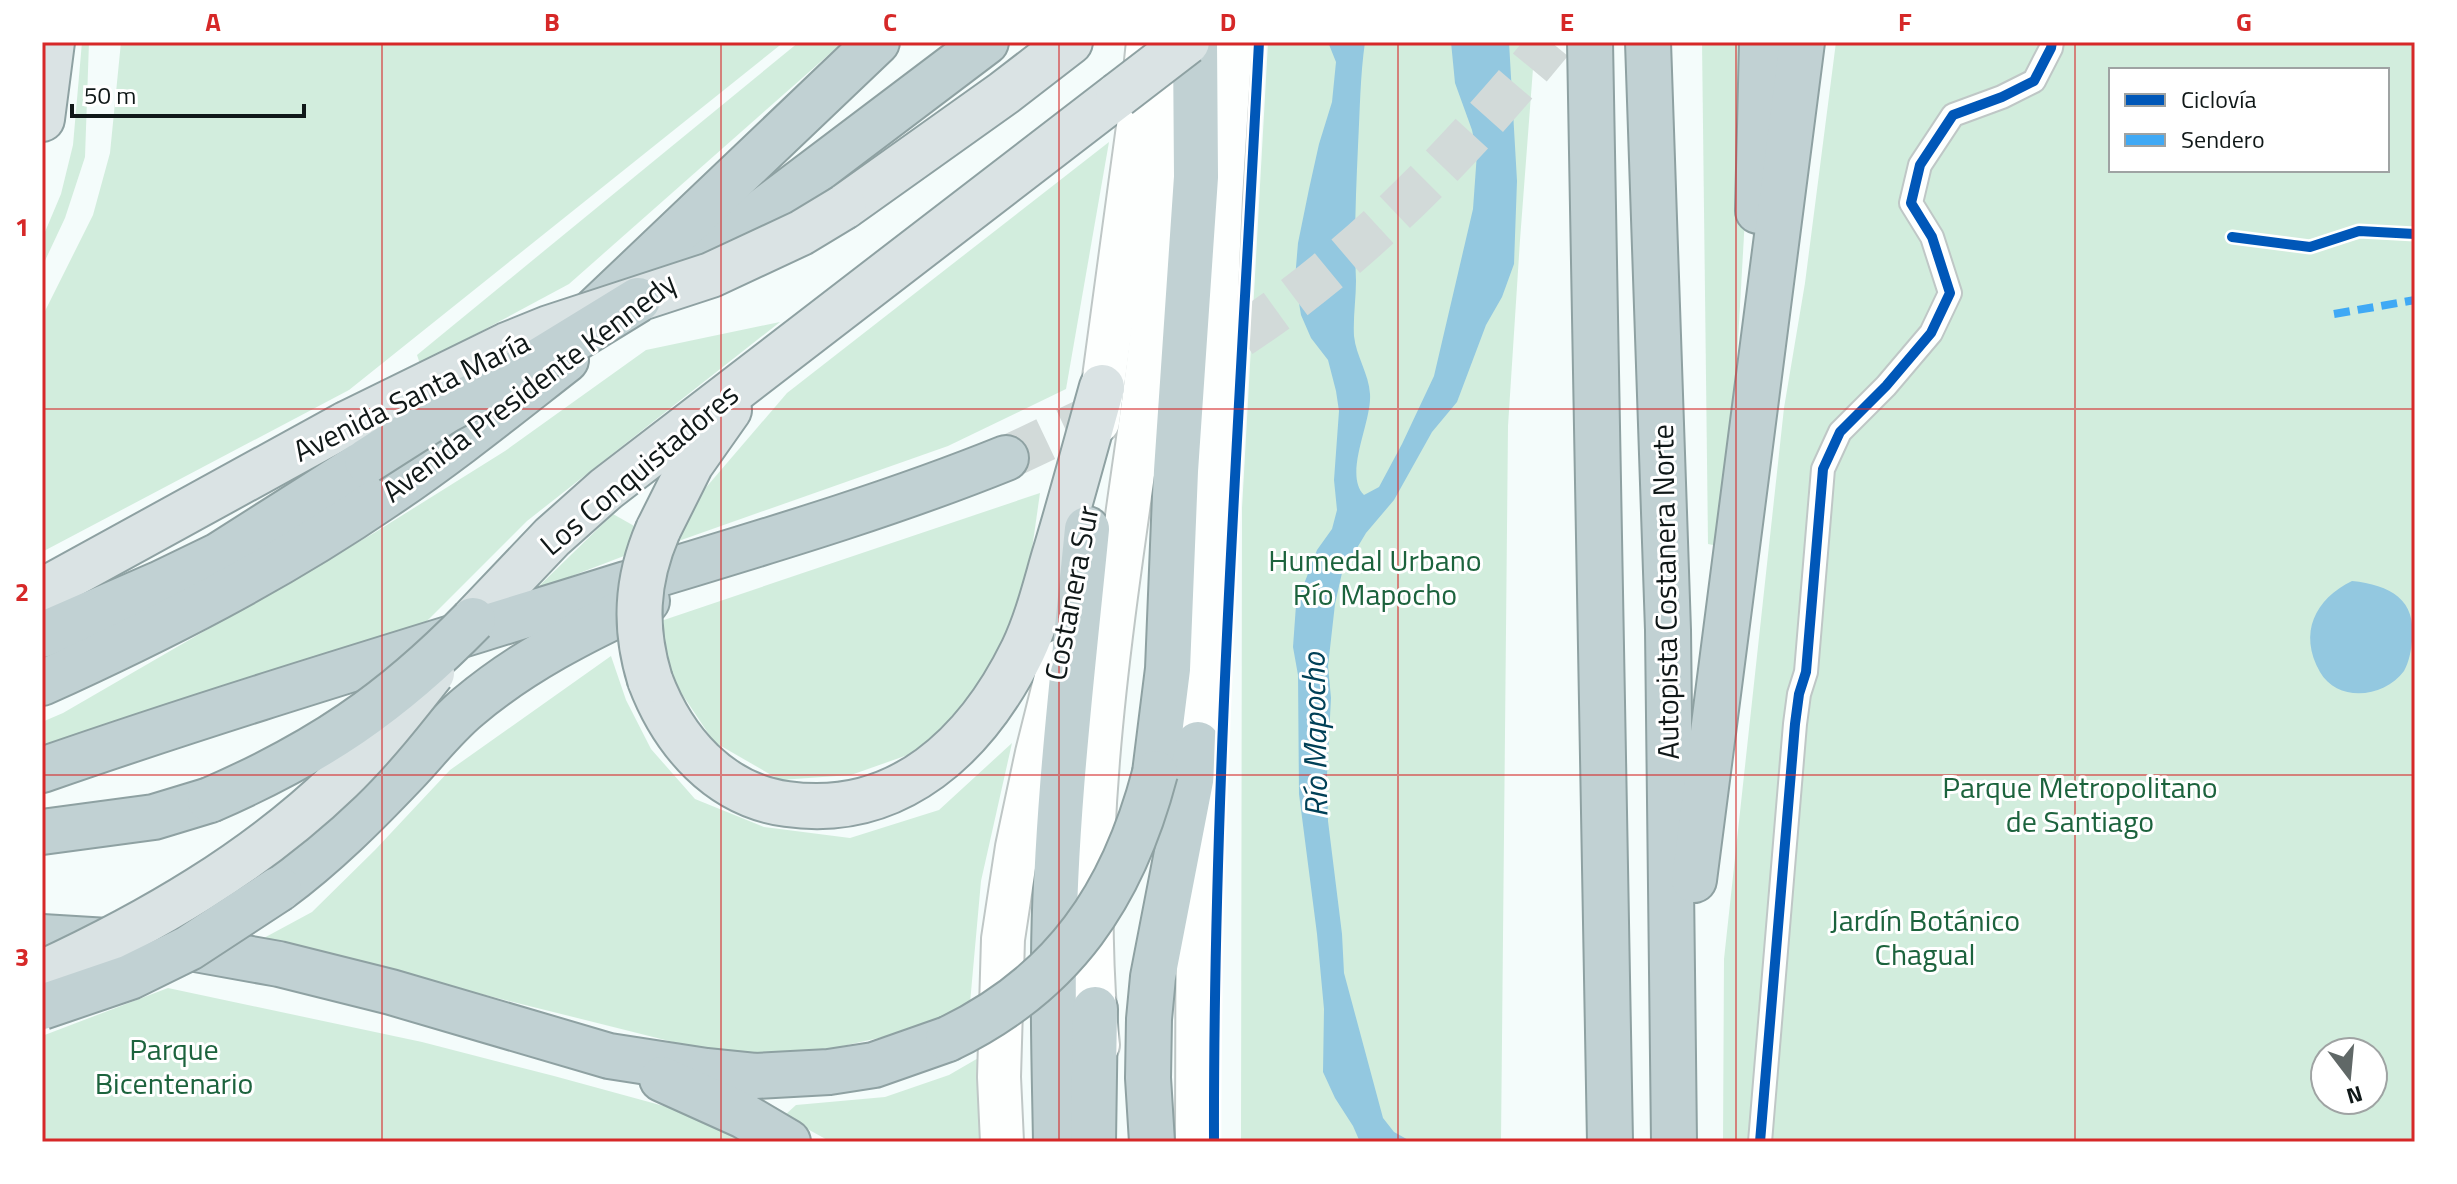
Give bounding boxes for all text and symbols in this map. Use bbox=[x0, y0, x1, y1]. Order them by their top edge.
text: A bbox=[205, 2, 221, 41]
text: B bbox=[544, 2, 560, 41]
text: C bbox=[883, 2, 897, 41]
text: D bbox=[1220, 2, 1236, 41]
text: E bbox=[1560, 2, 1574, 41]
text: F bbox=[1898, 2, 1912, 41]
text: G bbox=[2236, 2, 2252, 41]
scale bar bbox=[72, 68, 304, 118]
legend bbox=[2109, 68, 2389, 172]
text: 50 m bbox=[84, 77, 136, 113]
text: Ciclovía bbox=[2181, 81, 2257, 117]
text: Sendero bbox=[2181, 121, 2265, 157]
text: 1 bbox=[15, 207, 29, 246]
street label: Avenida Presidente Kennedy bbox=[372, 261, 686, 513]
street label: Avenida Santa María bbox=[285, 319, 537, 473]
street label: Los Conquistadores bbox=[530, 372, 748, 566]
street label: Autopista Costanera Norte bbox=[1639, 424, 1691, 760]
street label: Costanera Sur bbox=[1032, 502, 1110, 684]
park label: Humedal Urbano Río Mapocho bbox=[1268, 537, 1482, 617]
text: 2 bbox=[15, 572, 29, 611]
water label: Río Mapocho bbox=[1289, 651, 1339, 818]
park label: Parque Metropolitano de Santiago bbox=[1942, 764, 2218, 844]
park label: Jardín Botánico Chagual bbox=[1830, 897, 2020, 977]
text: 3 bbox=[15, 937, 29, 976]
park label: Parque Bicentenario bbox=[95, 1026, 253, 1106]
north arrow bbox=[2309, 1036, 2389, 1116]
text: N bbox=[2342, 1077, 2367, 1114]

